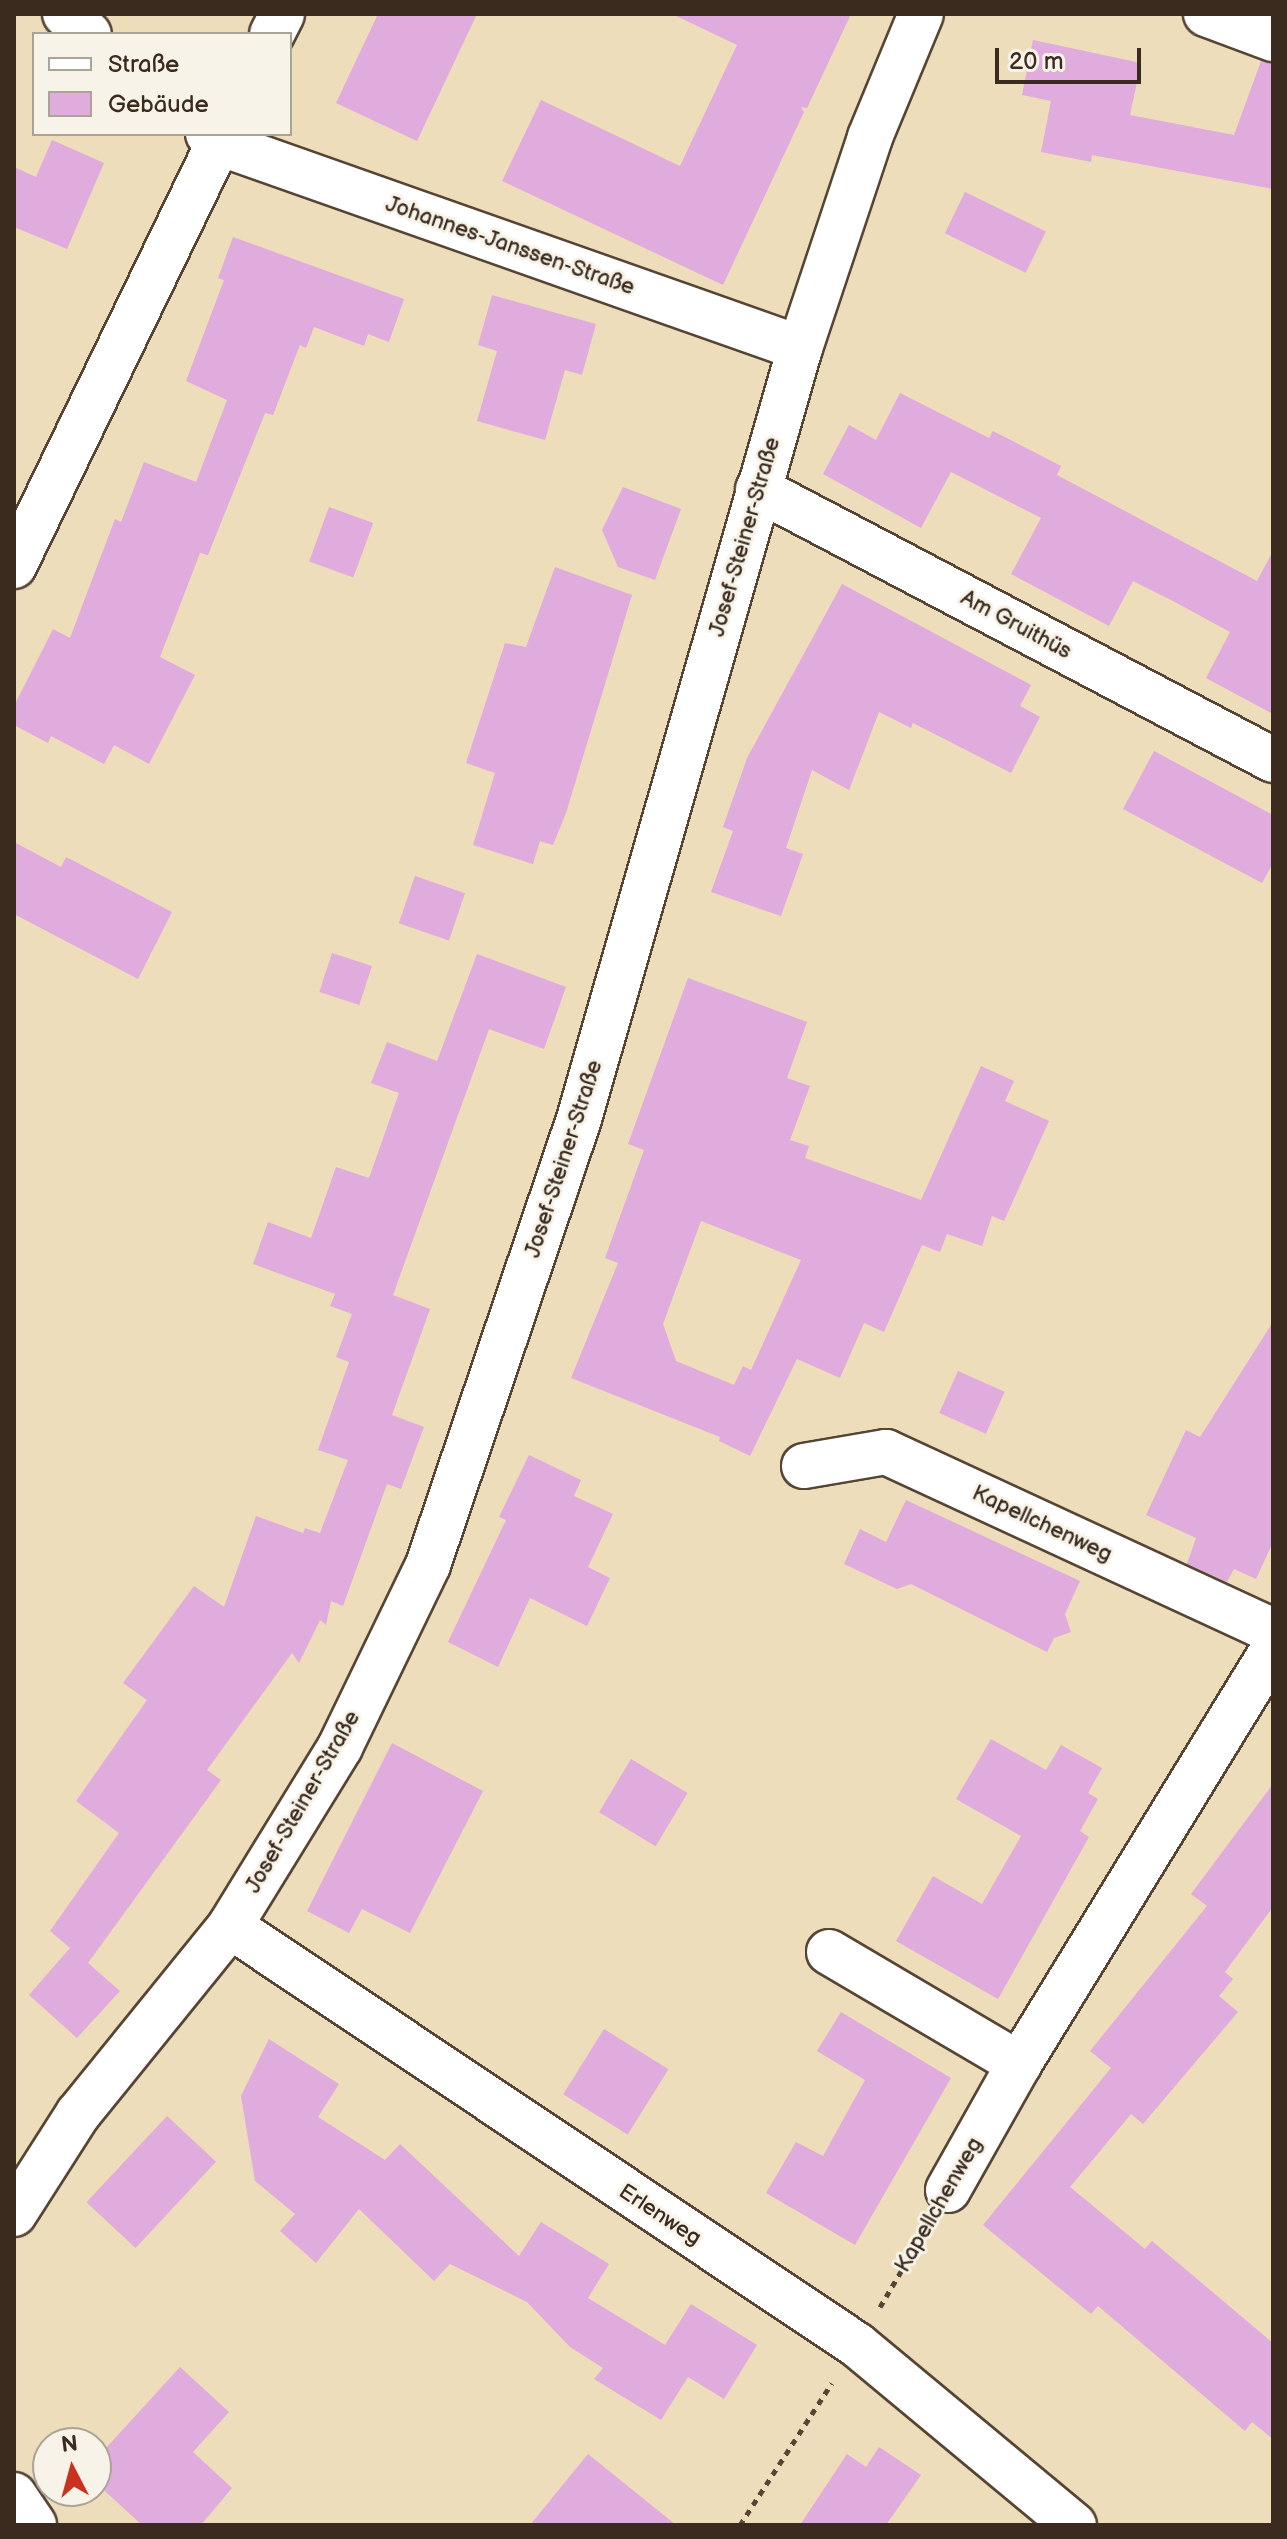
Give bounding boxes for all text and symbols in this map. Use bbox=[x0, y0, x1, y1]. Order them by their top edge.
legend bbox=[32, 32, 292, 136]
scale bar bbox=[999, 32, 1145, 82]
text: 20 m bbox=[1009, 47, 1064, 76]
text: Straße bbox=[108, 50, 179, 79]
text: Gebäude bbox=[108, 90, 209, 119]
street label: Johannes-Janssen-Straße bbox=[382, 191, 638, 301]
street label: Josef-Steiner-Straße bbox=[704, 434, 786, 640]
street label: Am Gruithüs bbox=[956, 585, 1076, 665]
street label: Josef-Steiner-Straße bbox=[520, 1057, 608, 1261]
street label: Kapellchenweg bbox=[968, 1480, 1116, 1568]
street label: Josef-Steiner-Straße bbox=[240, 1706, 366, 1898]
street label: Kapellchenweg bbox=[890, 2133, 988, 2277]
street label: Erlenweg bbox=[614, 2179, 706, 2251]
north arrow bbox=[32, 2427, 112, 2507]
text: N bbox=[60, 2430, 79, 2459]

